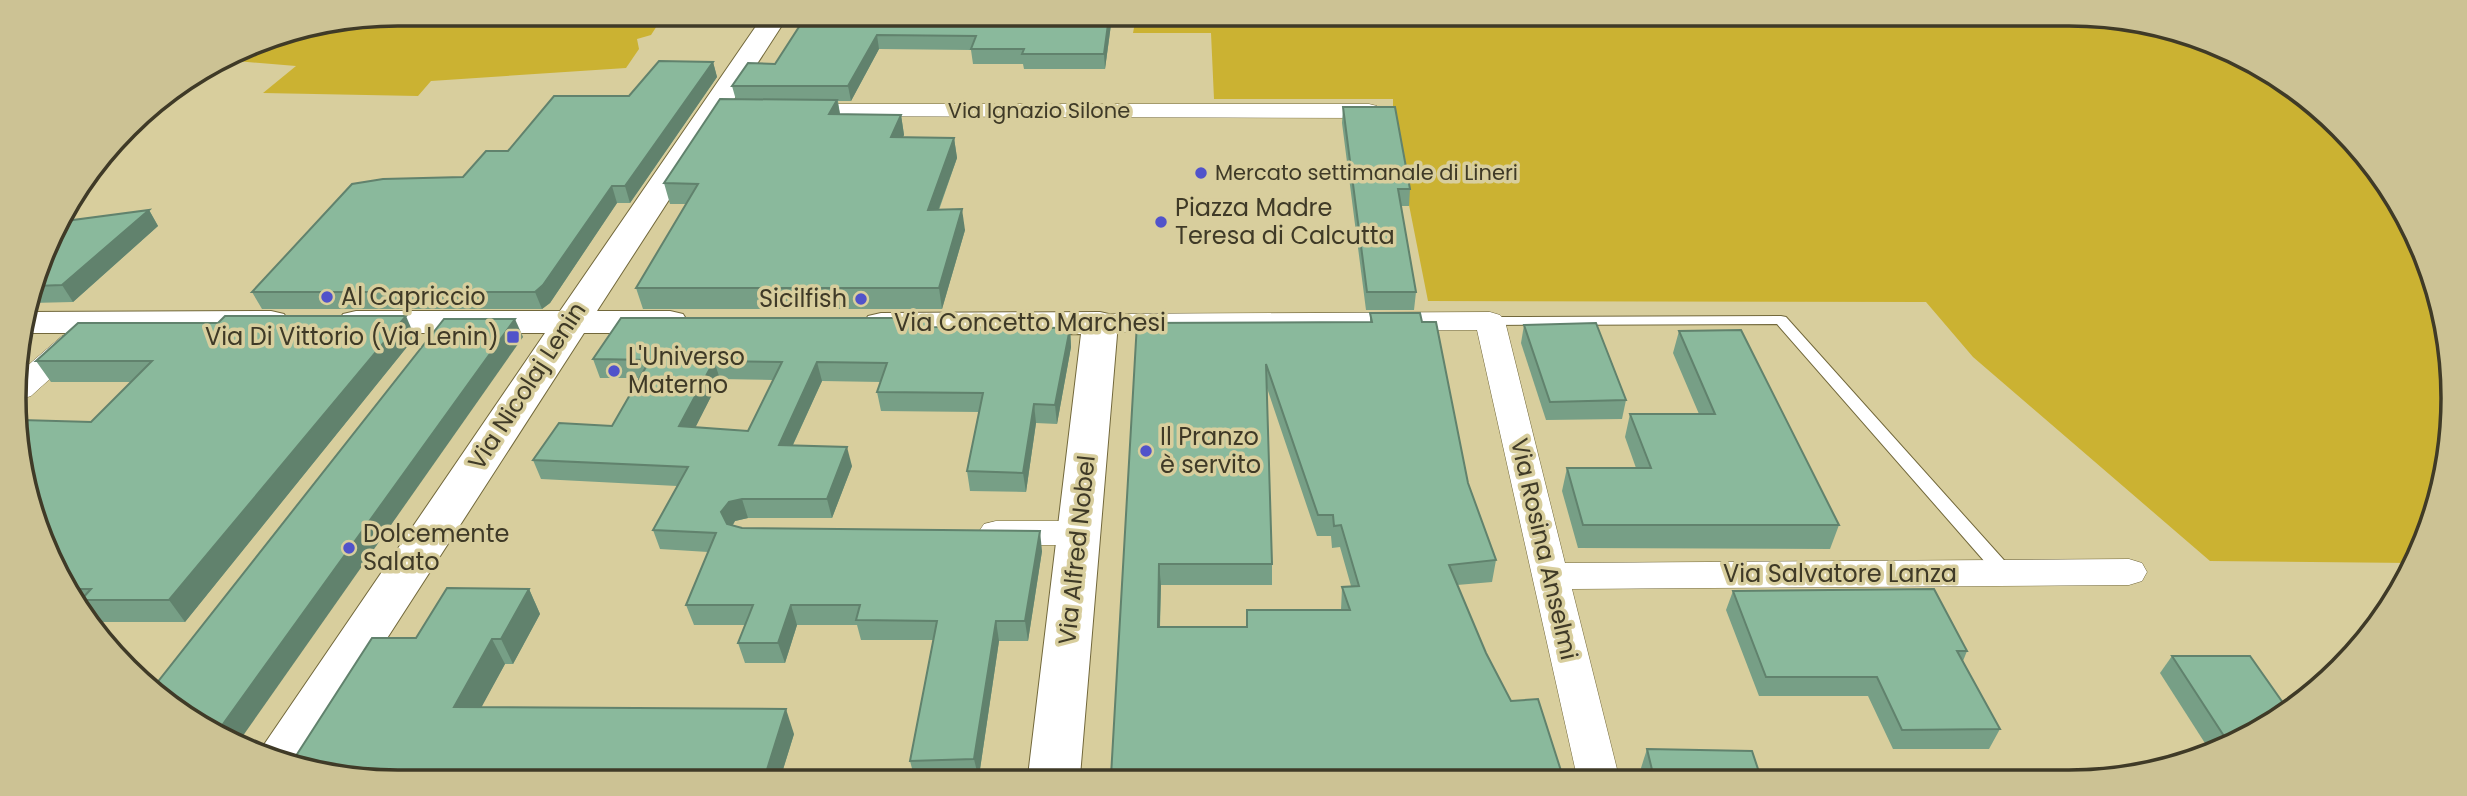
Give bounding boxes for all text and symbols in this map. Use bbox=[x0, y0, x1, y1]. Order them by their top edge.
street label: Via Ignazio Silone bbox=[948, 96, 1130, 125]
place label: Mercato settimanale di Lineri bbox=[1215, 158, 1518, 187]
marker: Mercato settimanale di Lineri bbox=[1193, 165, 1209, 181]
place label: Piazza Madre Teresa di Calcutta bbox=[1175, 191, 1395, 252]
marker: Piazza Madre Teresa di Calcutta bbox=[1153, 214, 1169, 230]
place label: Al Capriccio bbox=[341, 280, 486, 313]
place label: Sicilfish bbox=[759, 282, 847, 315]
marker: Al Capriccio bbox=[319, 289, 335, 305]
marker: Sicilfish bbox=[853, 291, 869, 307]
street label: Via Nicolaj Lenin bbox=[460, 295, 593, 476]
street label: Via Concetto Marchesi bbox=[894, 306, 1166, 339]
place label: Via Di Vittorio (Via Lenin) bbox=[205, 320, 499, 353]
marker: Via Di Vittorio (Via Lenin) bbox=[505, 329, 521, 345]
place label: L'Universo Materno bbox=[628, 340, 745, 401]
marker: L'Universo Materno bbox=[606, 363, 622, 379]
place label: Il Pranzo è servito bbox=[1160, 420, 1261, 481]
street label: Via Rosina Anselmi bbox=[1503, 435, 1586, 663]
marker: Il Pranzo è servito bbox=[1138, 443, 1154, 459]
street label: Via Alfred Nobel bbox=[1050, 454, 1103, 646]
place label: Dolcemente Salato bbox=[363, 517, 509, 578]
marker: Dolcemente Salato bbox=[341, 540, 357, 556]
street label: Via Salvatore Lanza bbox=[1723, 557, 1957, 590]

